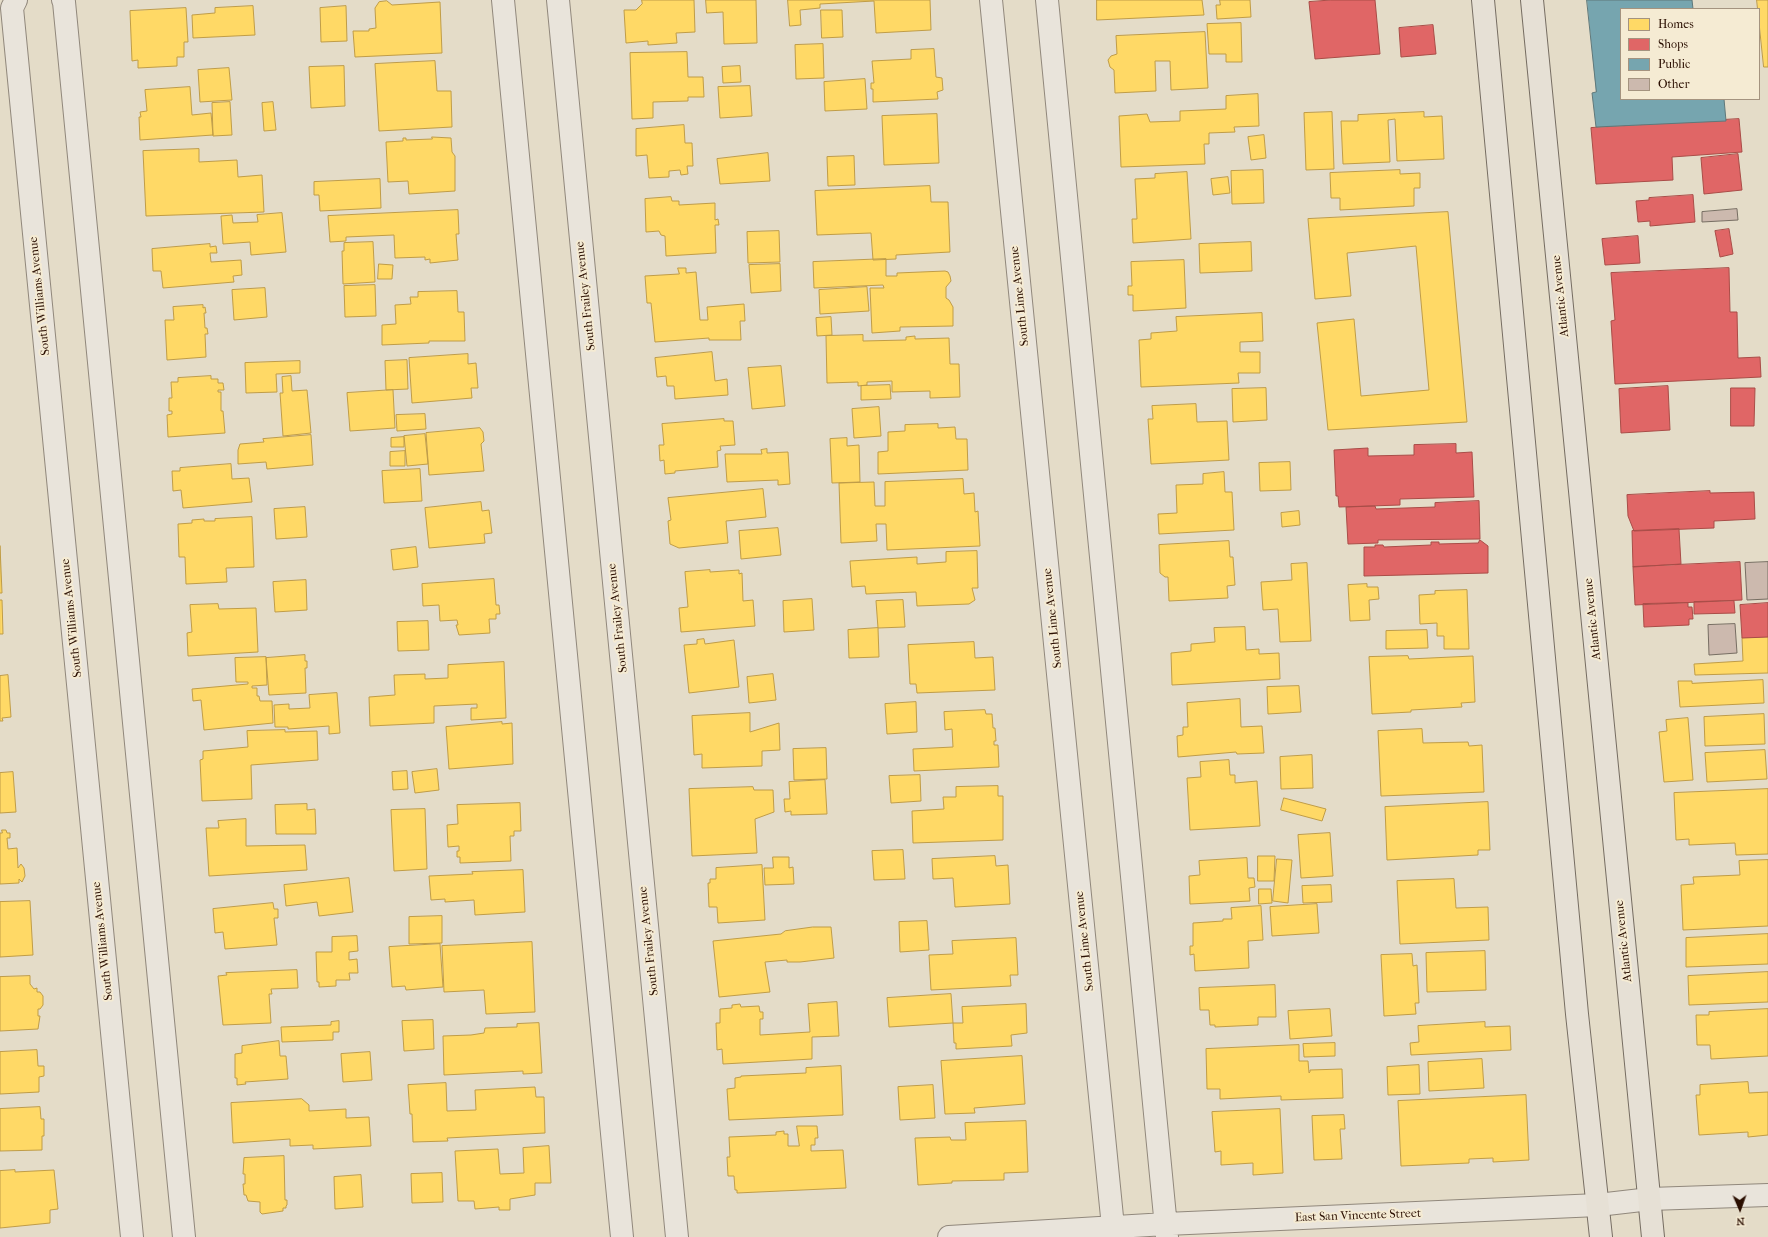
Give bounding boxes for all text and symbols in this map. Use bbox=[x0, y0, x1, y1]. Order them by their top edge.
legend bbox=[1620, 8, 1760, 100]
text: Homes bbox=[1658, 17, 1694, 31]
text: Shops bbox=[1658, 37, 1688, 51]
text: Public bbox=[1658, 57, 1690, 71]
text: Other bbox=[1658, 77, 1690, 91]
street label: South Williams Avenue bbox=[27, 236, 53, 356]
street label: South Frailey Avenue bbox=[573, 241, 599, 351]
street label: South Lime Avenue bbox=[1008, 245, 1032, 347]
street label: Atlantic Avenue bbox=[1550, 254, 1572, 338]
street label: South Williams Avenue bbox=[59, 558, 85, 678]
street label: South Frailey Avenue bbox=[605, 563, 631, 673]
street label: South Lime Avenue bbox=[1041, 567, 1065, 669]
street label: Atlantic Avenue bbox=[1582, 577, 1604, 661]
street label: South Williams Avenue bbox=[90, 881, 116, 1001]
street label: South Frailey Avenue bbox=[636, 886, 662, 996]
street label: South Lime Avenue bbox=[1073, 890, 1097, 992]
street label: Atlantic Avenue bbox=[1613, 899, 1635, 983]
north arrow bbox=[1720, 1189, 1760, 1229]
street label: East San Vincente Street bbox=[1295, 1207, 1421, 1225]
text: N bbox=[1736, 1215, 1745, 1228]

